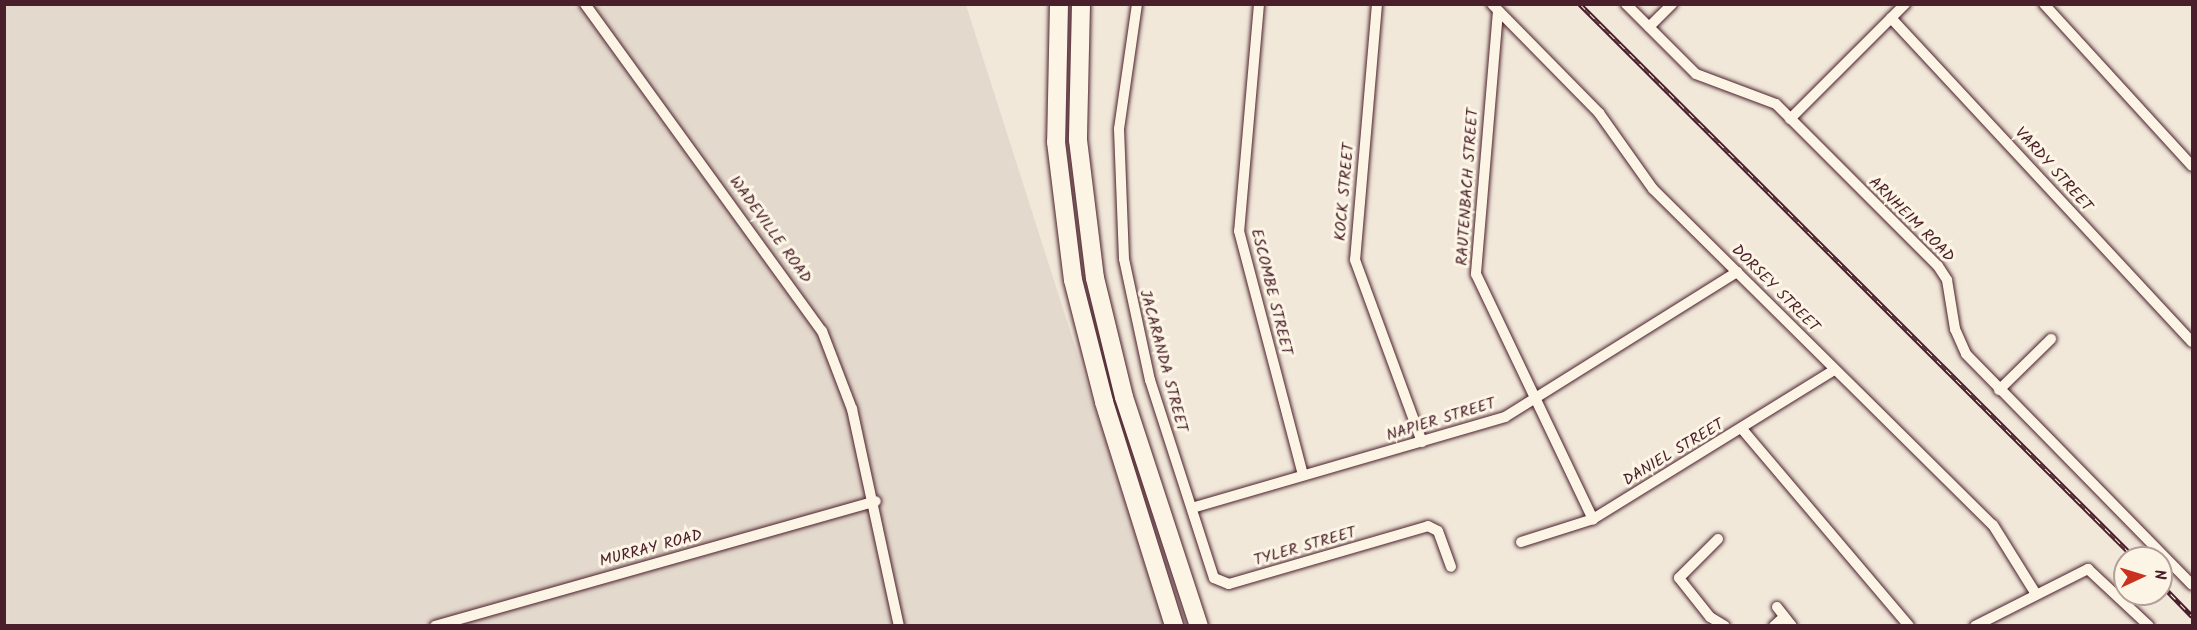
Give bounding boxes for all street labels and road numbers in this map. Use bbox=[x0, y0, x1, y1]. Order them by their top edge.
street label: RAUTENBACH STREET bbox=[1453, 108, 1483, 266]
street label: VARDY STREET bbox=[2010, 124, 2096, 216]
street label: KOCK STREET bbox=[1331, 142, 1359, 242]
street label: WADEVILLE ROAD bbox=[725, 173, 815, 287]
street label: ARNHEIM ROAD bbox=[1864, 173, 1958, 267]
street label: ESCOMBE STREET bbox=[1246, 227, 1296, 357]
street label: DORSEY STREET bbox=[1727, 241, 1823, 337]
street label: JACARANDA STREET bbox=[1135, 288, 1191, 434]
street label: NAPIER STREET bbox=[1384, 394, 1498, 446]
street label: DANIEL STREET bbox=[1620, 415, 1728, 491]
street label: TYLER STREET bbox=[1252, 523, 1358, 571]
street label: MURRAY ROAD bbox=[598, 526, 704, 572]

